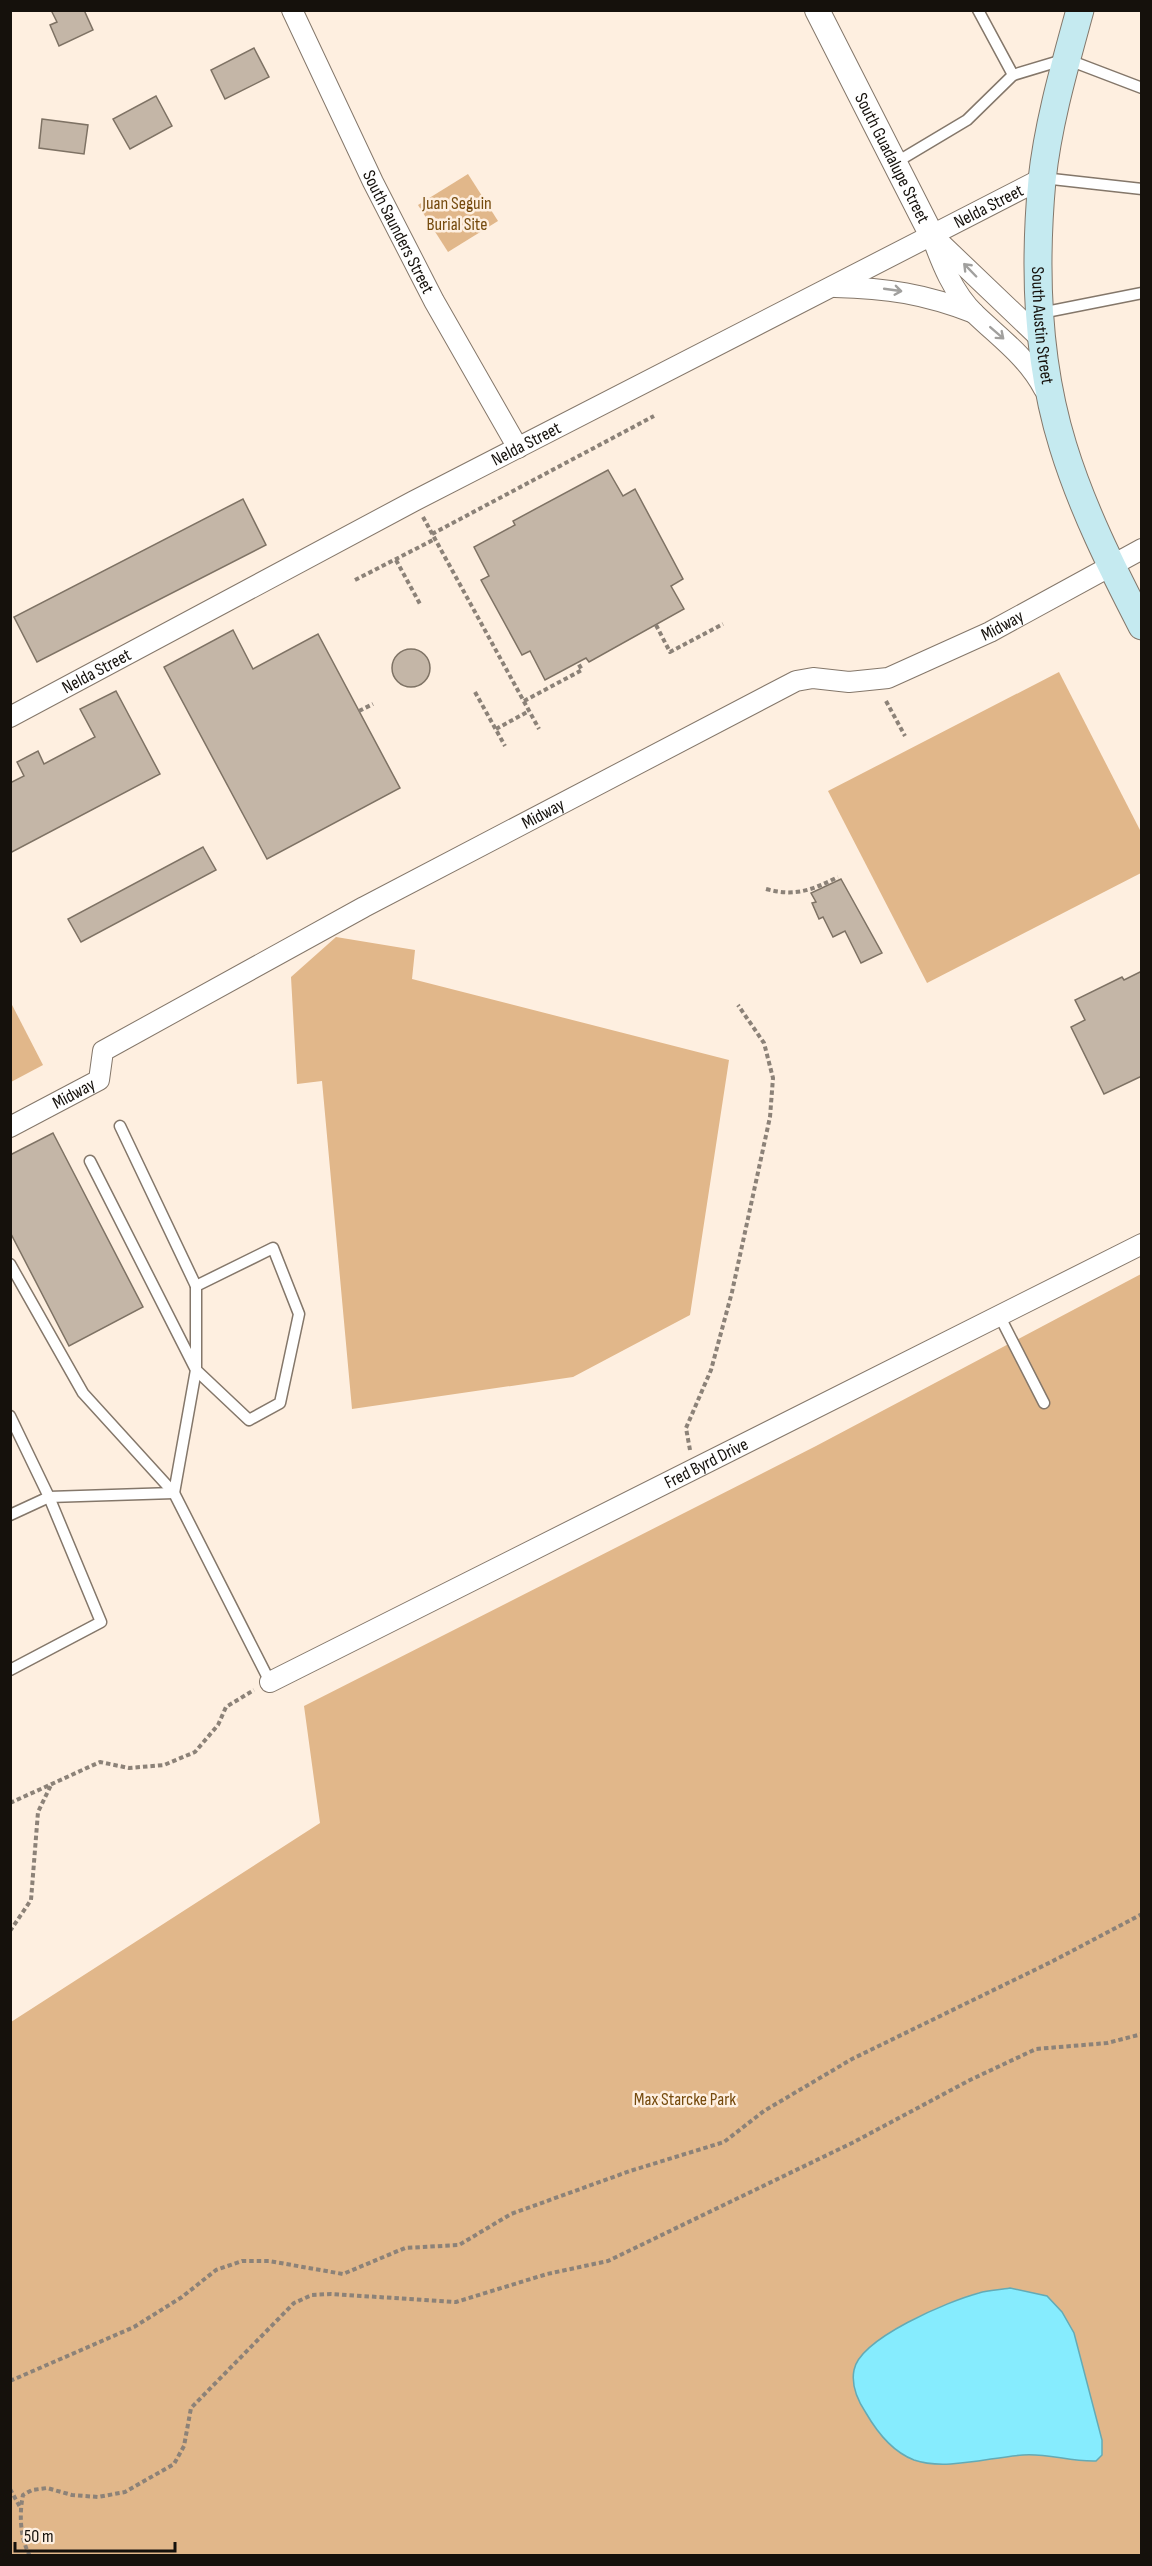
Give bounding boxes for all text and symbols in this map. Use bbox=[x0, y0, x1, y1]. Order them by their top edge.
street label: South Guadalupe Street bbox=[850, 89, 934, 227]
street label: South Saunders Street bbox=[358, 167, 439, 297]
street label: Nelda Street bbox=[950, 179, 1027, 232]
park label: Juan Seguin Burial Site bbox=[421, 193, 492, 235]
one-way arrow bbox=[962, 263, 977, 278]
street label: South Austin Street bbox=[1028, 266, 1059, 386]
one-way arrow bbox=[883, 284, 902, 295]
one-way arrow bbox=[989, 326, 1004, 340]
street label: Nelda Street bbox=[488, 417, 565, 470]
street label: Midway bbox=[978, 605, 1027, 645]
street label: Nelda Street bbox=[58, 644, 135, 698]
street label: Midway bbox=[518, 794, 568, 833]
street label: Midway bbox=[49, 1074, 99, 1113]
street label: Fred Byrd Drive bbox=[661, 1433, 751, 1493]
park label: Max Starcke Park bbox=[634, 2089, 736, 2110]
scale bar bbox=[15, 2515, 176, 2553]
text: 50 m bbox=[24, 2526, 54, 2547]

